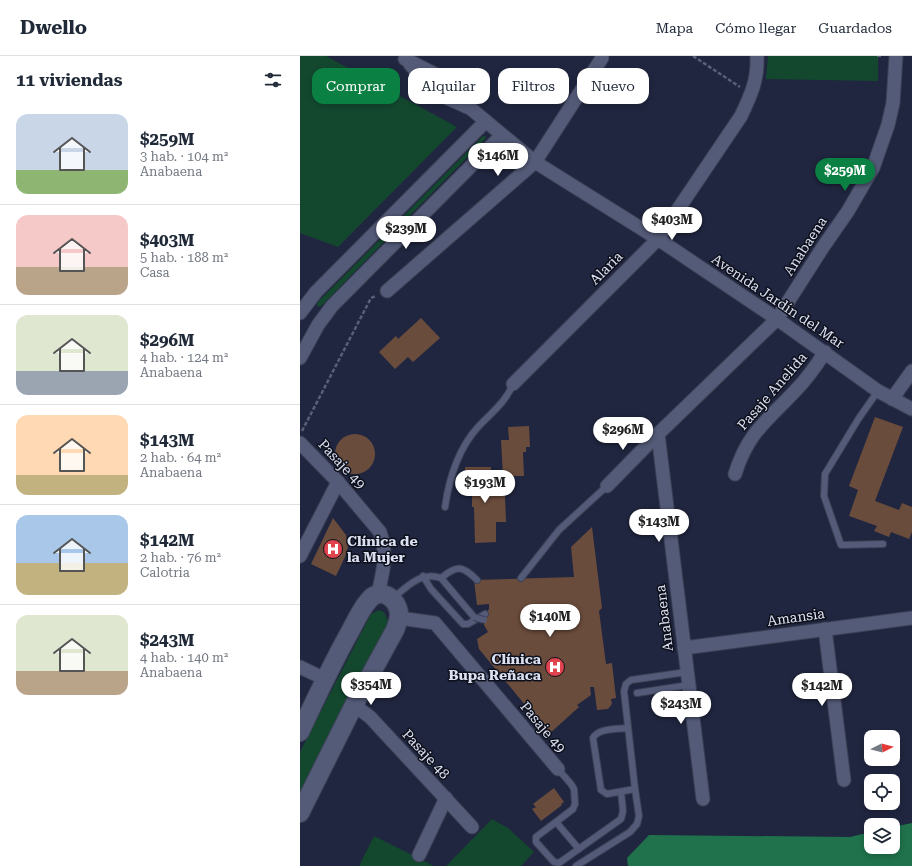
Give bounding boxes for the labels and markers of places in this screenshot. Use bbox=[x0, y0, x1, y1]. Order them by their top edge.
pin: $146M bbox=[470, 143, 526, 177]
pin: $259M bbox=[817, 158, 873, 192]
pin: $403M bbox=[644, 207, 700, 241]
pin: $239M bbox=[378, 216, 434, 250]
pin: $296M bbox=[595, 417, 651, 451]
pin: $193M bbox=[457, 470, 513, 504]
pin: $143M bbox=[631, 509, 687, 543]
place label: Clínica de la Mujer bbox=[347, 533, 418, 565]
hospital icon: Clínica de la Mujer bbox=[322, 538, 344, 560]
pin: $140M bbox=[522, 604, 578, 638]
place label: Clínica Bupa Reñaca bbox=[448, 651, 542, 683]
hospital icon: Clínica Bupa Reñaca bbox=[544, 656, 566, 678]
pin: $354M bbox=[343, 672, 399, 706]
pin: $142M bbox=[794, 673, 850, 707]
pin: $243M bbox=[653, 691, 709, 725]

